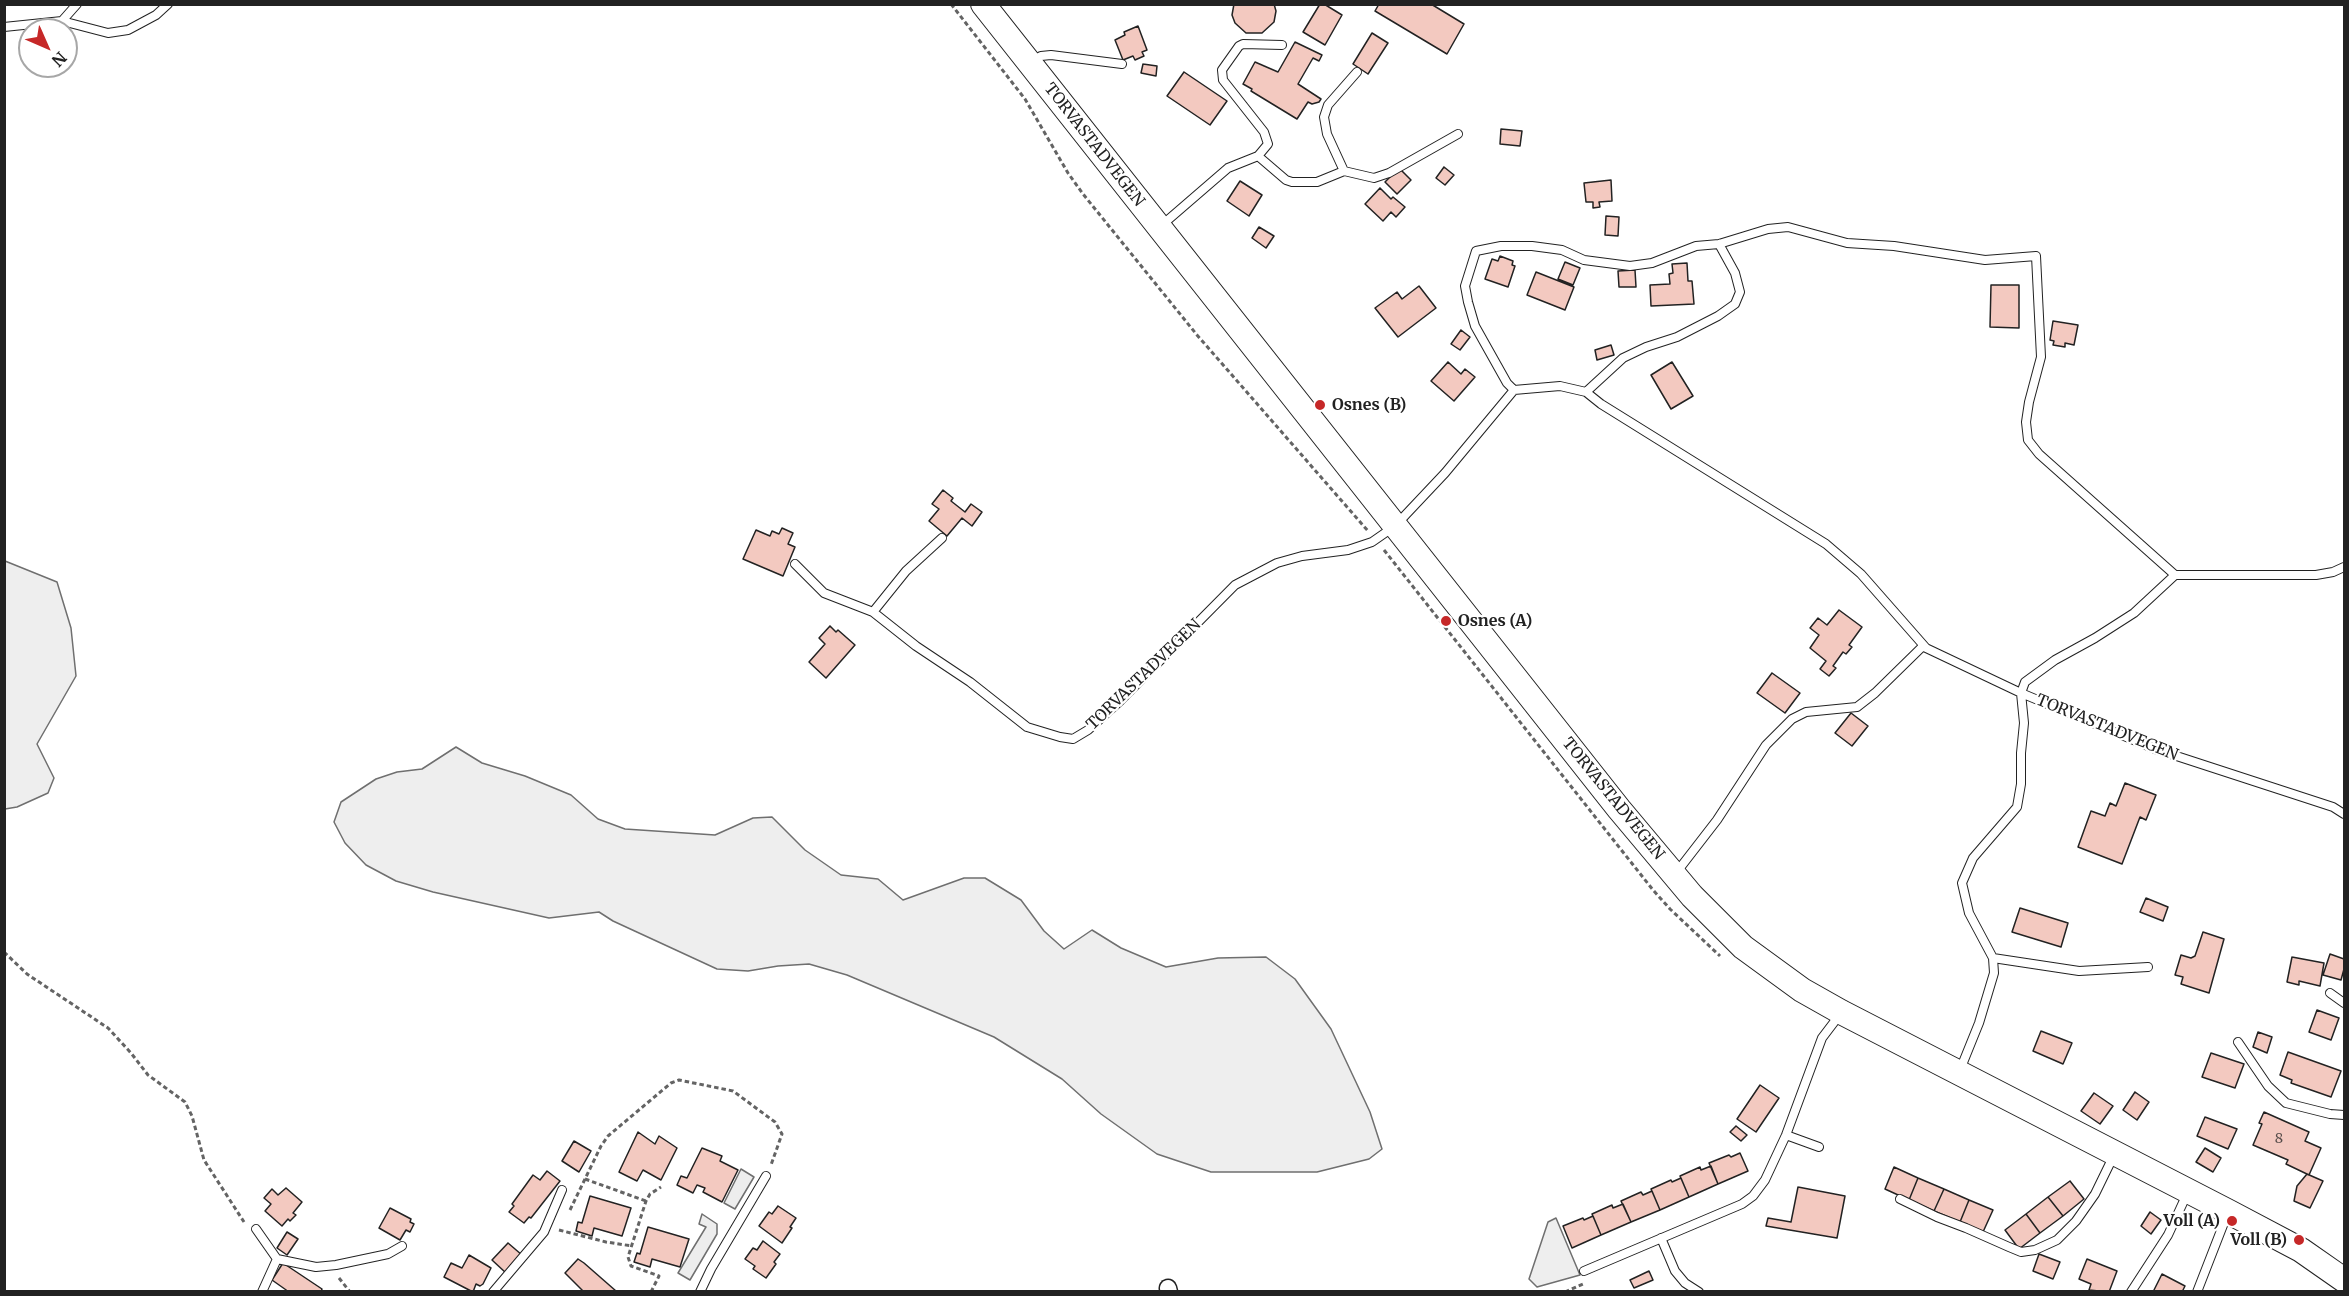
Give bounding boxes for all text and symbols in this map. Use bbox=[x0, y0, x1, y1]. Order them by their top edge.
north arrow bbox=[18, 18, 78, 78]
text: N bbox=[48, 48, 71, 71]
street label: TORVASTADVEGEN bbox=[1040, 79, 1148, 211]
place label: Osnes (B) bbox=[1332, 395, 1406, 415]
marker: Osnes (B) bbox=[1313, 398, 1327, 412]
place label: Osnes (A) bbox=[1458, 611, 1532, 631]
marker: Osnes (A) bbox=[1439, 614, 1453, 628]
street label: TORVASTADVEGEN bbox=[1083, 615, 1205, 735]
street label: TORVASTADVEGEN bbox=[2033, 691, 2181, 765]
street label: TORVASTADVEGEN bbox=[1558, 734, 1668, 864]
house number: 8 bbox=[2275, 1131, 2283, 1147]
place label: Voll (A) bbox=[2163, 1211, 2220, 1231]
marker: Voll (A) bbox=[2225, 1214, 2239, 1228]
place label: Voll (B) bbox=[2230, 1230, 2287, 1250]
marker: Voll (B) bbox=[2292, 1233, 2306, 1247]

